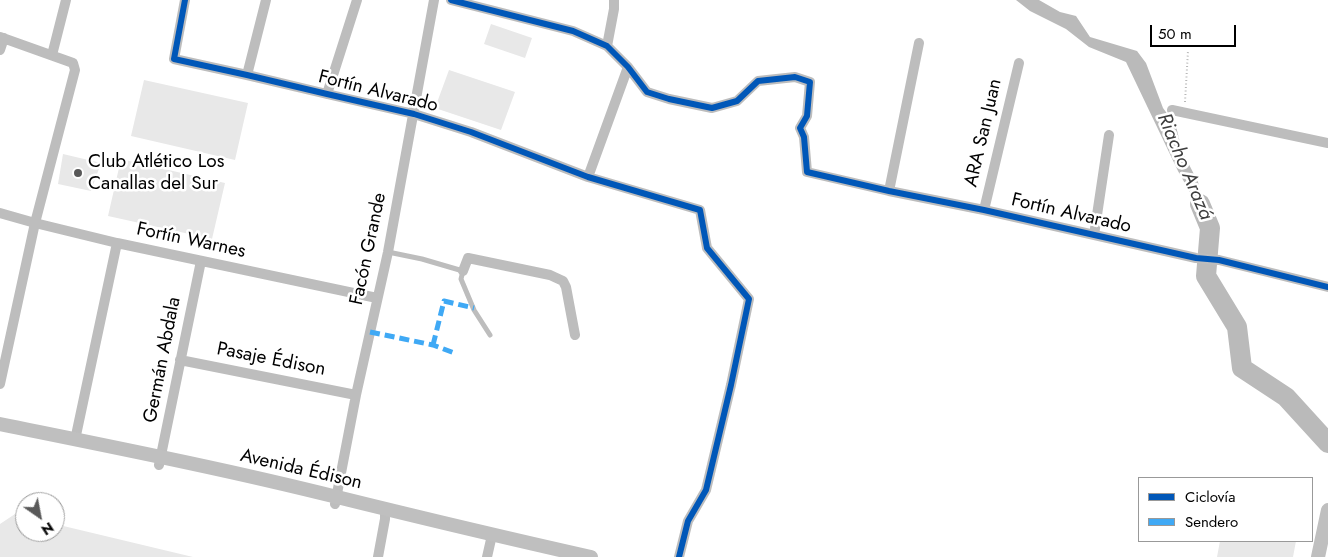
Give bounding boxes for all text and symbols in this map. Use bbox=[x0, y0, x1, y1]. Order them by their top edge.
scale bar bbox=[1153, 15, 1239, 47]
text: 50 m bbox=[1158, 23, 1192, 45]
street label: Fortín Alvarado bbox=[316, 66, 440, 118]
street label: ARA San Juan bbox=[960, 77, 1008, 189]
water label: Riacho Arazá bbox=[1151, 110, 1217, 224]
place label: Club Atlético Los Canallas del Sur bbox=[88, 151, 224, 195]
marker: Club Atlético Los Canallas del Sur bbox=[72, 167, 84, 179]
street label: Fortín Alvarado bbox=[1009, 189, 1133, 239]
street label: Facón Grande bbox=[346, 191, 392, 307]
street label: Fortín Warnes bbox=[134, 218, 248, 264]
street label: Germán Abdala bbox=[140, 295, 186, 425]
street label: Pasaje Édison bbox=[215, 338, 327, 382]
street label: Avenida Édison bbox=[238, 445, 364, 495]
legend bbox=[1138, 477, 1313, 542]
text: Ciclovía bbox=[1185, 486, 1235, 508]
north arrow bbox=[15, 492, 65, 542]
text: Sendero bbox=[1185, 511, 1238, 533]
text: N bbox=[38, 517, 58, 540]

